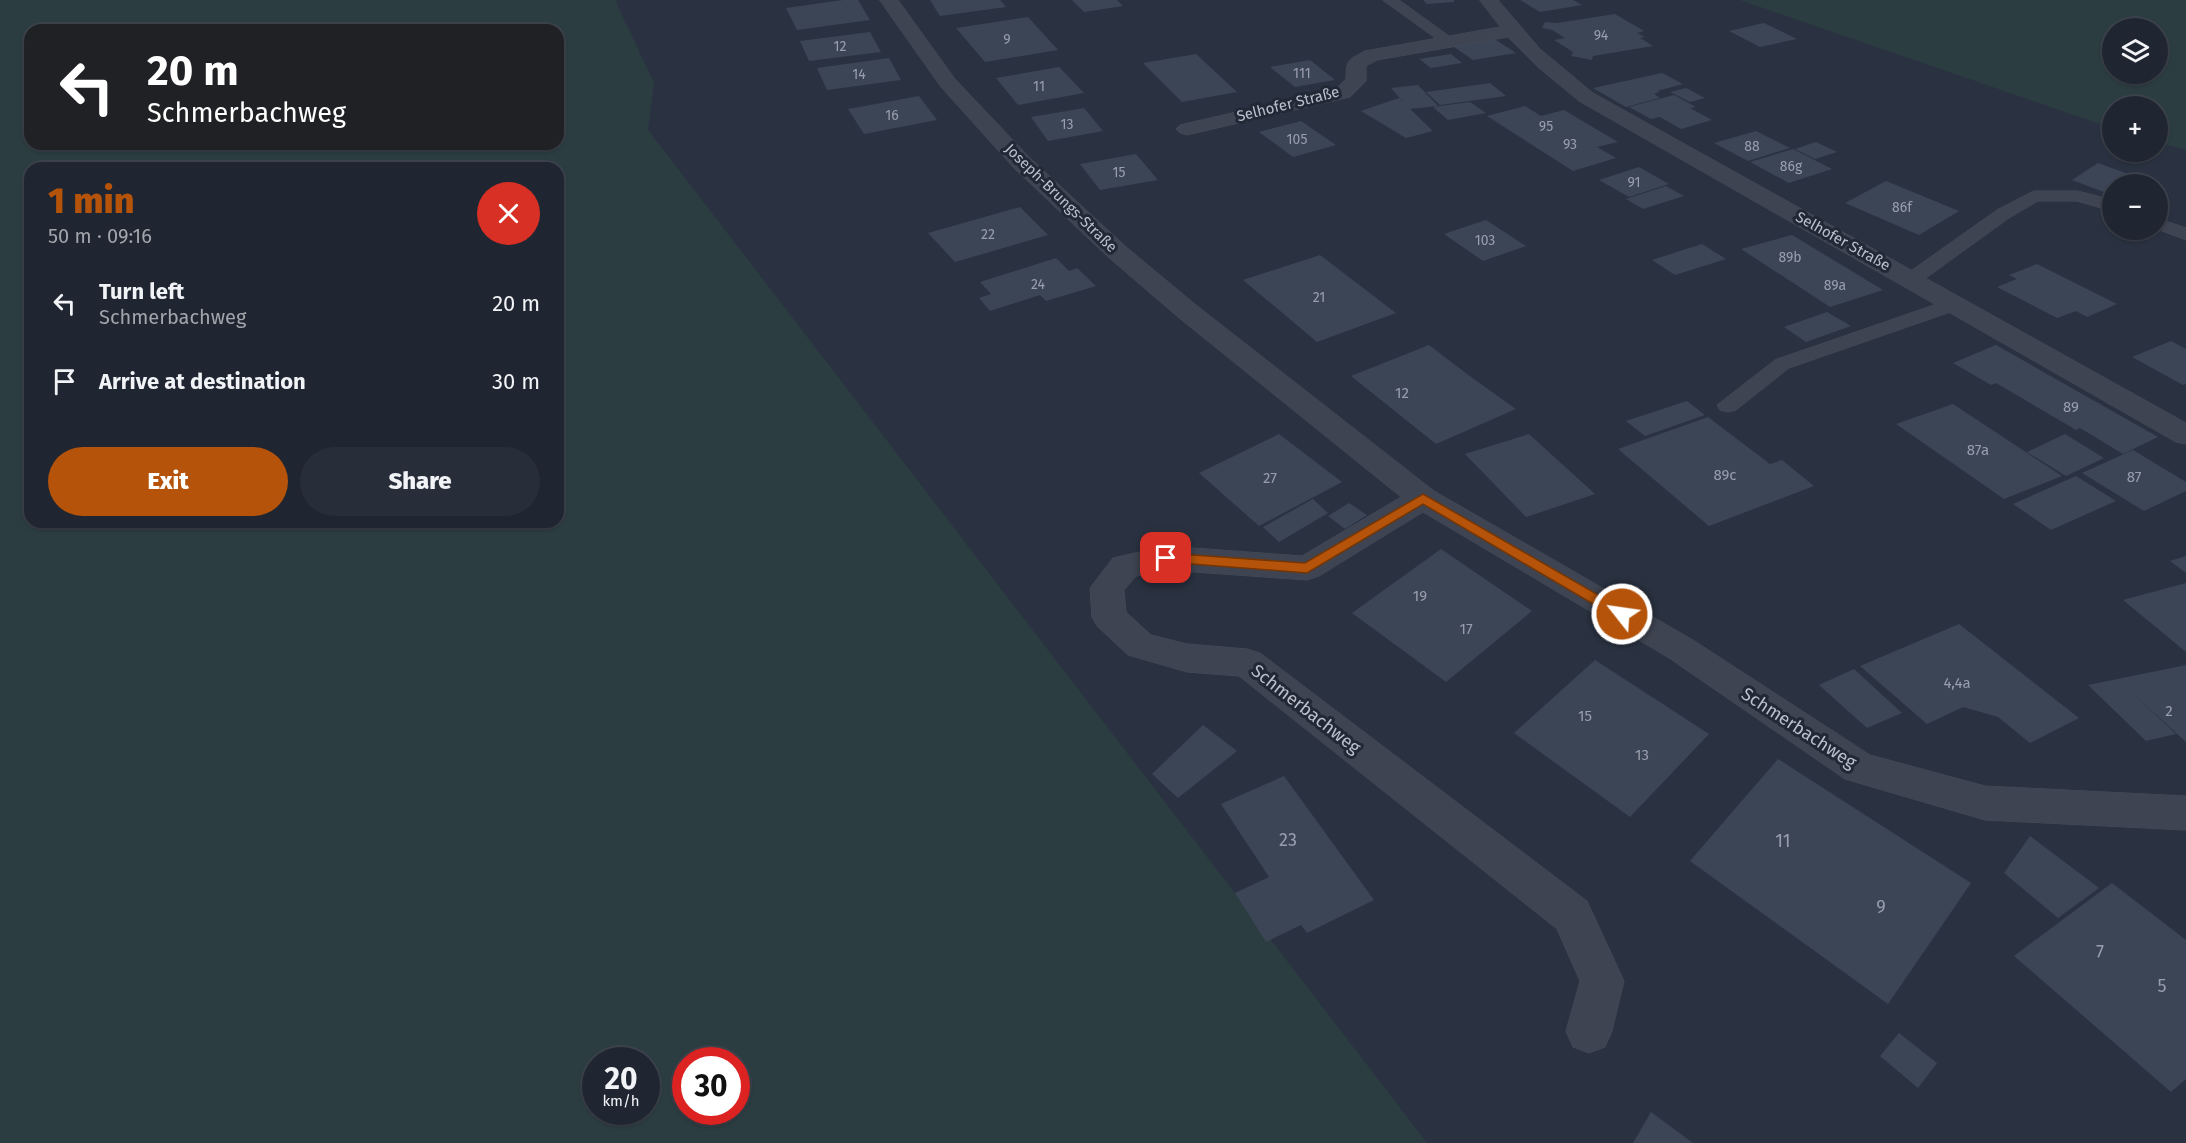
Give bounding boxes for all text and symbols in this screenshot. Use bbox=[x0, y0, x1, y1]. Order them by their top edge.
map controls bbox=[2102, 18, 2168, 240]
button: layers bbox=[2102, 18, 2168, 84]
house number: 94 bbox=[1594, 27, 1609, 44]
house number: 9 bbox=[1003, 31, 1011, 48]
house number: 12 bbox=[834, 38, 847, 55]
text: 20 m bbox=[147, 46, 239, 96]
icon: left bbox=[48, 48, 126, 126]
house number: 111 bbox=[1293, 65, 1311, 82]
house number: 14 bbox=[852, 66, 866, 83]
house number: 11 bbox=[1033, 78, 1045, 95]
street label: Selhofer Straße bbox=[1235, 83, 1341, 125]
button: + bbox=[2102, 96, 2168, 162]
text: Schmerbachweg bbox=[147, 97, 346, 129]
house number: 16 bbox=[885, 107, 899, 124]
house number: 13 bbox=[1060, 116, 1074, 133]
house number: 95 bbox=[1539, 118, 1553, 135]
house number: 105 bbox=[1287, 131, 1307, 148]
house number: 93 bbox=[1563, 136, 1577, 153]
house number: 88 bbox=[1744, 138, 1760, 155]
street label: Joseph-Brungs-Straße bbox=[1001, 140, 1121, 256]
house number: 86g bbox=[1780, 158, 1803, 175]
house number: 15 bbox=[1112, 164, 1126, 181]
house number: 91 bbox=[1627, 174, 1641, 191]
button: − bbox=[2102, 174, 2168, 240]
text: 1 min bbox=[48, 179, 134, 223]
button: close bbox=[477, 182, 540, 245]
house number: 86f bbox=[1892, 199, 1913, 216]
street label: Selhofer Straße bbox=[1793, 208, 1893, 274]
text: 50 m · 09:16 bbox=[48, 224, 152, 248]
house number: 22 bbox=[981, 226, 995, 243]
house number: 103 bbox=[1475, 232, 1495, 249]
house number: 89b bbox=[1778, 249, 1802, 266]
house number: 24 bbox=[1031, 276, 1046, 293]
house number: 89a bbox=[1824, 277, 1846, 294]
text: Turn left bbox=[99, 278, 184, 305]
icon: left bbox=[48, 287, 81, 320]
house number: 21 bbox=[1313, 289, 1325, 306]
text: 20 m bbox=[492, 290, 540, 317]
text: Schmerbachweg bbox=[99, 305, 246, 329]
icon: arrive bbox=[48, 365, 81, 398]
text: Arrive at destination bbox=[99, 368, 306, 395]
text: 30 m bbox=[492, 368, 540, 395]
house number: 12 bbox=[1395, 384, 1409, 402]
house number: 89 bbox=[2063, 398, 2079, 416]
house number: 87a bbox=[1967, 441, 1989, 459]
button: Exit bbox=[48, 447, 288, 516]
button: Share bbox=[300, 447, 540, 516]
house number: 89c bbox=[1713, 466, 1737, 484]
house number: 87 bbox=[2127, 468, 2142, 486]
house number: 27 bbox=[1263, 469, 1277, 487]
pin bbox=[1140, 532, 1191, 583]
icon: arrive bbox=[1149, 541, 1182, 574]
position arrow bbox=[1590, 582, 1654, 646]
house number: 19 bbox=[1413, 587, 1427, 605]
house number: 17 bbox=[1459, 620, 1473, 638]
street label: Schmerbachweg bbox=[1247, 659, 1366, 759]
house number: 4,4a bbox=[1943, 674, 1971, 692]
street label: Schmerbachweg bbox=[1737, 683, 1861, 774]
house number: 2 bbox=[2165, 702, 2173, 720]
house number: 15 bbox=[1578, 707, 1592, 725]
house number: 13 bbox=[1635, 746, 1649, 764]
house number: 23 bbox=[1279, 829, 1297, 851]
house number: 11 bbox=[1775, 830, 1791, 852]
house number: 9 bbox=[1876, 896, 1886, 918]
house number: 7 bbox=[2096, 941, 2104, 963]
house number: 5 bbox=[2157, 975, 2167, 997]
speed limit sign: 30 bbox=[672, 1047, 750, 1125]
text: 20 bbox=[604, 1061, 638, 1097]
text: km/h bbox=[602, 1092, 640, 1110]

